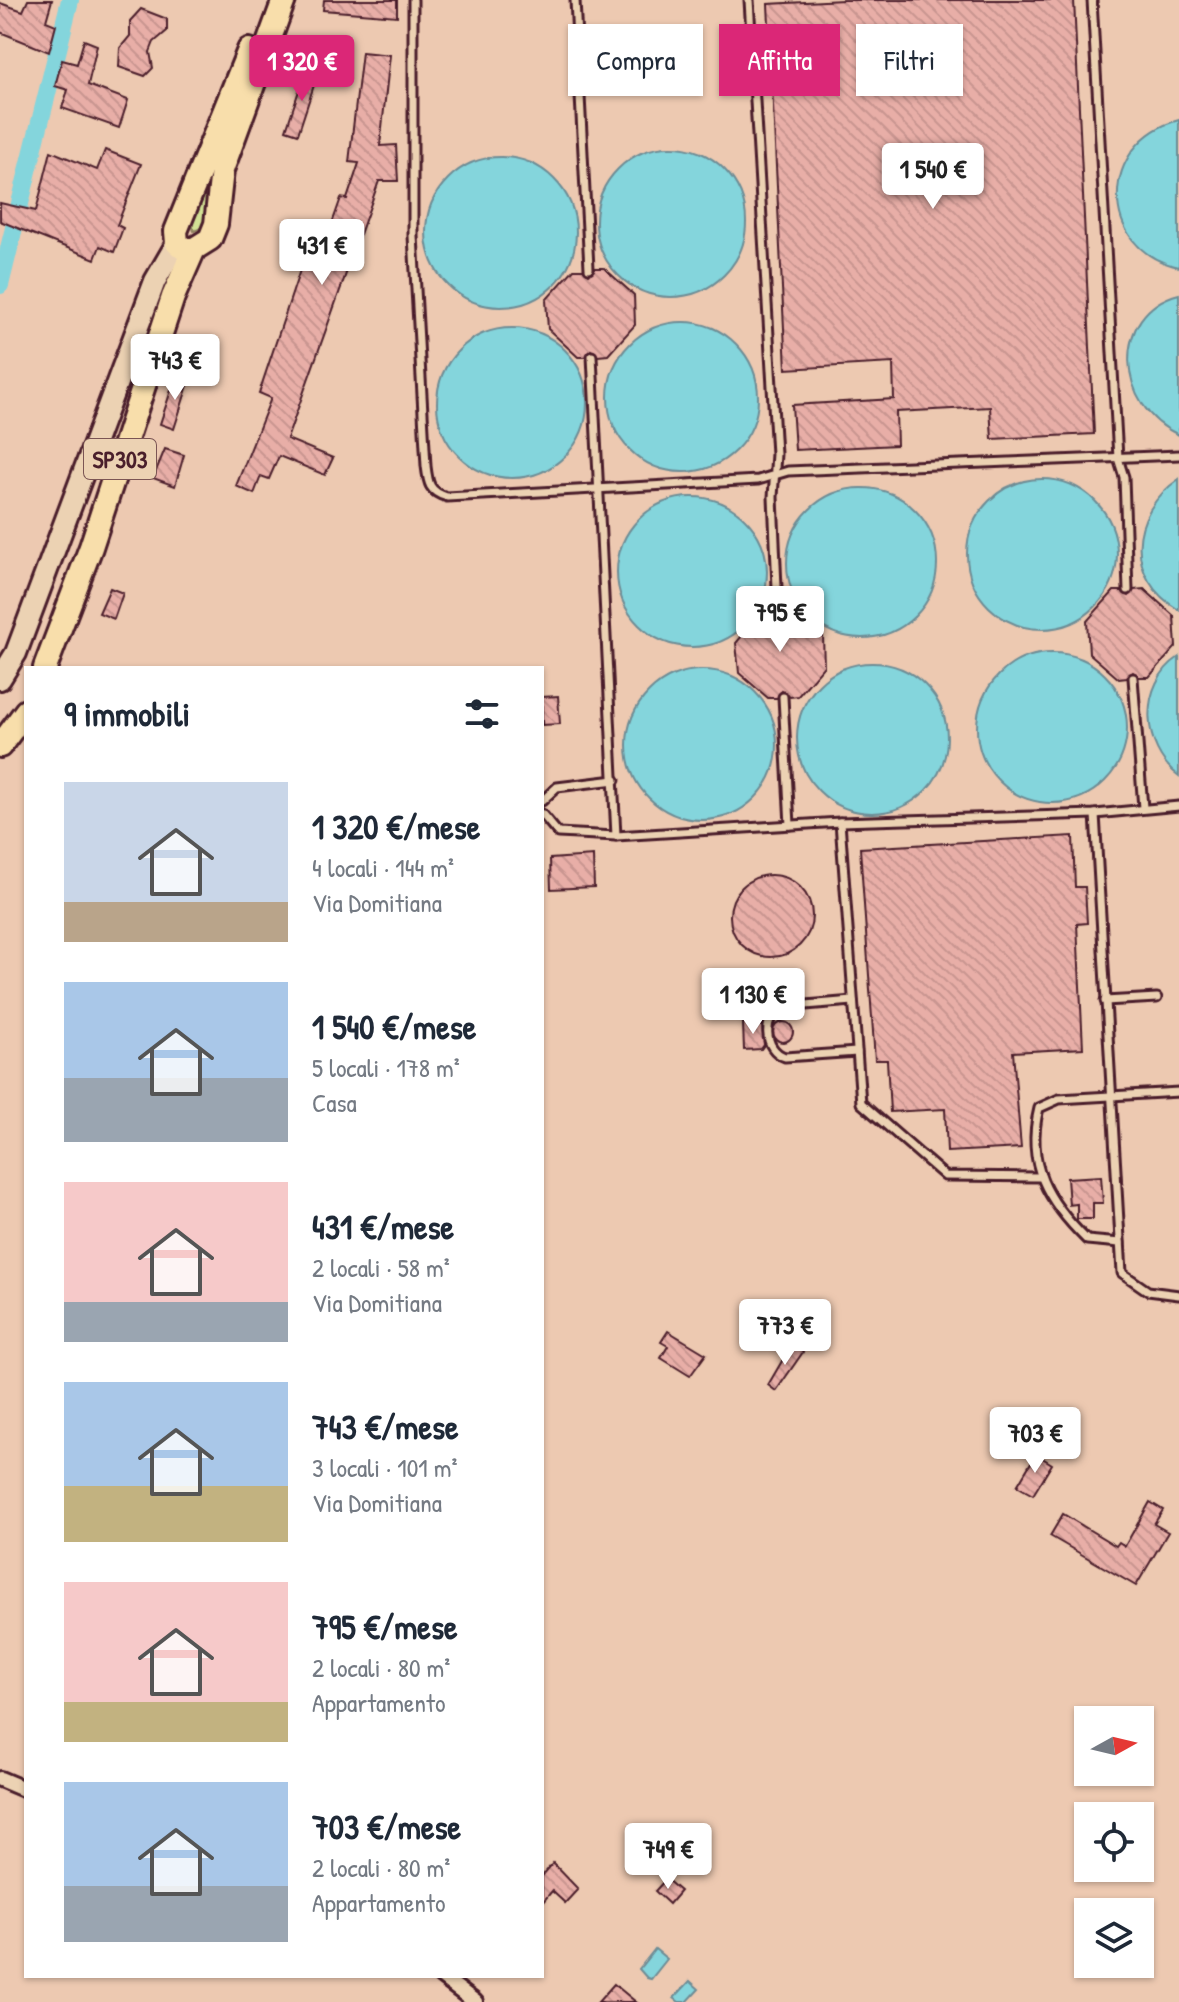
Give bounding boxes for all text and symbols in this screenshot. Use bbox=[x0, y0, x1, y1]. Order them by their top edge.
chip: Compra bbox=[568, 24, 703, 96]
chip: Affitta bbox=[719, 24, 840, 96]
chip: Filtri bbox=[856, 24, 963, 96]
pin: 1 320 € bbox=[228, 35, 376, 103]
text: 1 320 € bbox=[267, 43, 337, 78]
pin: 1 540 € bbox=[859, 143, 1007, 211]
text: 1 540 € bbox=[900, 151, 966, 186]
pin: 431 € bbox=[266, 219, 378, 287]
text: 431 € bbox=[297, 227, 347, 262]
pin: 743 € bbox=[119, 334, 231, 402]
text: 743 € bbox=[149, 342, 201, 377]
road number: SP303 bbox=[84, 439, 156, 479]
pin: 795 € bbox=[724, 586, 836, 654]
text: 795 € bbox=[754, 594, 806, 629]
text: 9 immobili bbox=[64, 691, 190, 737]
icon: filters bbox=[460, 692, 504, 736]
text: 1 320 €/mese bbox=[312, 804, 480, 850]
icon: home bbox=[128, 814, 224, 910]
text: 4 locali · 144 m² bbox=[312, 850, 454, 885]
text: Via Domitiana bbox=[312, 885, 442, 920]
pin: 1 130 € bbox=[679, 968, 827, 1036]
text: 1 130 € bbox=[720, 976, 786, 1011]
text: 1 540 €/mese bbox=[312, 1004, 476, 1050]
icon: home bbox=[128, 1014, 224, 1110]
text: 5 locali · 178 m² bbox=[312, 1050, 460, 1085]
text: Casa bbox=[312, 1085, 357, 1120]
text: 431 €/mese bbox=[312, 1204, 454, 1250]
icon: home bbox=[128, 1214, 224, 1310]
text: 2 locali · 58 m² bbox=[312, 1250, 450, 1285]
text: Via Domitiana bbox=[312, 1285, 442, 1320]
pin: 773 € bbox=[729, 1299, 841, 1367]
text: 773 € bbox=[757, 1307, 813, 1342]
text: 743 €/mese bbox=[312, 1404, 459, 1450]
pin: 703 € bbox=[979, 1407, 1091, 1475]
icon: home bbox=[128, 1414, 224, 1510]
text: 703 € bbox=[1008, 1415, 1062, 1450]
text: 3 locali · 101 m² bbox=[312, 1450, 457, 1485]
text: Via Domitiana bbox=[312, 1485, 442, 1520]
text: 795 €/mese bbox=[312, 1604, 458, 1650]
icon: home bbox=[128, 1614, 224, 1710]
text: 2 locali · 80 m² bbox=[312, 1650, 450, 1685]
text: Appartamento bbox=[312, 1685, 445, 1720]
north arrow bbox=[1074, 1706, 1154, 1786]
map controls bbox=[1074, 1706, 1154, 1978]
button: locate bbox=[1074, 1802, 1154, 1882]
text: 703 €/mese bbox=[312, 1804, 461, 1850]
icon: home bbox=[128, 1814, 224, 1910]
pin: 749 € bbox=[612, 1823, 724, 1891]
text: 749 € bbox=[643, 1831, 693, 1866]
text: 2 locali · 80 m² bbox=[312, 1850, 450, 1885]
text: Appartamento bbox=[312, 1885, 445, 1920]
button: layers bbox=[1074, 1898, 1154, 1978]

